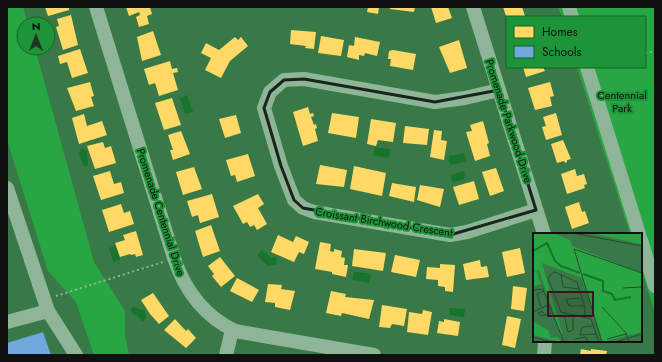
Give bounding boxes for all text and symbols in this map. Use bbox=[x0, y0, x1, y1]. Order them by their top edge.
north arrow bbox=[16, 16, 56, 56]
legend bbox=[506, 16, 646, 68]
text: N bbox=[32, 18, 40, 34]
text: Homes bbox=[542, 23, 578, 41]
text: Schools bbox=[542, 43, 581, 61]
street label: Promenade Parkwood Drive bbox=[481, 57, 537, 185]
park label: Centennial Park bbox=[597, 87, 647, 116]
street label: Promenade Centennial Drive bbox=[133, 146, 189, 278]
street label: Croissant Birchwood Crescent bbox=[314, 203, 454, 241]
inset map bbox=[533, 233, 642, 342]

